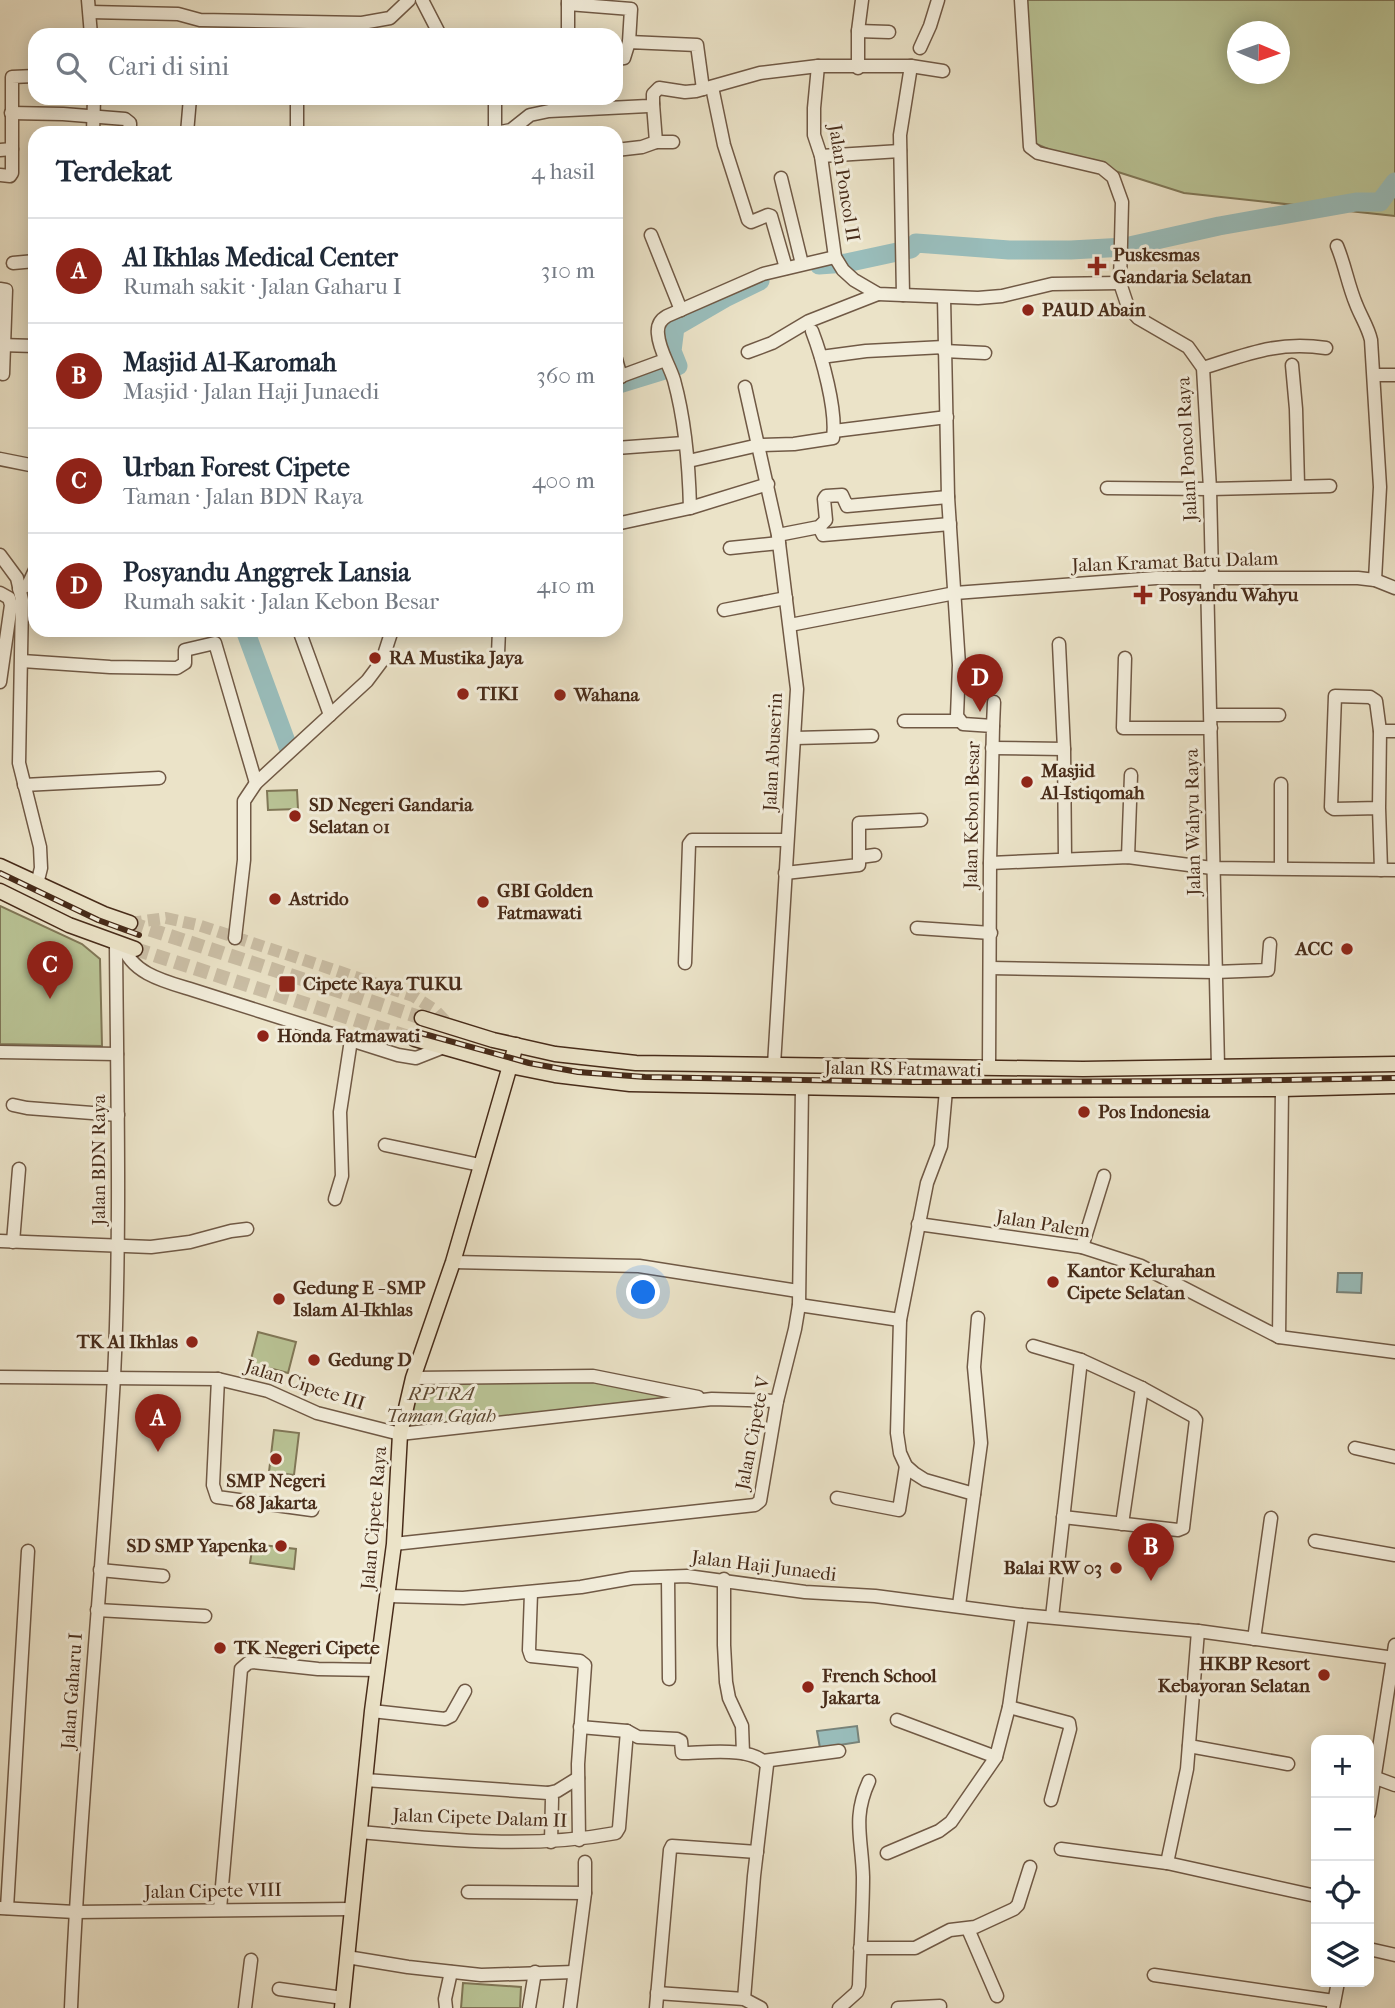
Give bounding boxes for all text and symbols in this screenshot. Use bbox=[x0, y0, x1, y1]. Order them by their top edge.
north arrow bbox=[1227, 21, 1290, 84]
search box bbox=[28, 28, 623, 105]
icon: search bbox=[52, 48, 90, 86]
text: Cari di sini bbox=[108, 51, 229, 82]
street label: Jalan Poncol II bbox=[824, 121, 864, 243]
text: Terdekat bbox=[56, 154, 172, 189]
text: 4 hasil bbox=[531, 158, 595, 185]
text: Al Ikhlas Medical Center bbox=[123, 242, 398, 273]
place label: Puskesmas Gandaria Selatan bbox=[1113, 244, 1253, 288]
marker: Puskesmas Gandaria Selatan bbox=[1087, 256, 1107, 276]
text: A bbox=[72, 257, 86, 284]
text: 310 m bbox=[541, 257, 595, 284]
text: Rumah sakit · Jalan Gaharu I bbox=[123, 273, 402, 300]
place label: PAUD Abain bbox=[1042, 299, 1147, 321]
marker: PAUD Abain bbox=[1020, 302, 1036, 318]
text: Masjid Al-Karomah bbox=[123, 347, 337, 378]
text: B bbox=[72, 362, 86, 389]
text: 360 m bbox=[536, 362, 595, 389]
street label: Jalan Poncol Raya bbox=[1172, 376, 1202, 524]
text: Masjid · Jalan Haji Junaedi bbox=[123, 378, 379, 405]
text: Urban Forest Cipete bbox=[123, 452, 350, 483]
text: C bbox=[71, 467, 87, 494]
text: 400 m bbox=[532, 467, 595, 494]
text: Taman · Jalan BDN Raya bbox=[123, 483, 363, 510]
street label: Jalan Kramat Batu Dalam bbox=[1069, 547, 1279, 577]
text: Posyandu Anggrek Lansia bbox=[123, 557, 410, 588]
text: D bbox=[70, 572, 88, 599]
text: 410 m bbox=[537, 572, 595, 599]
place label: Posyandu Wahyu bbox=[1159, 584, 1299, 606]
marker: Posyandu Wahyu bbox=[1133, 585, 1153, 605]
text: Rumah sakit · Jalan Kebon Besar bbox=[123, 588, 439, 615]
place label: RA Mustika Jaya bbox=[389, 647, 524, 669]
marker: RA Mustika Jaya bbox=[367, 650, 383, 666]
pin: D bbox=[957, 654, 1003, 712]
place label: TIKI bbox=[476, 683, 519, 705]
place label: Wahana bbox=[573, 684, 641, 706]
marker: TIKI bbox=[455, 686, 471, 702]
marker: Wahana bbox=[552, 687, 568, 703]
street label: Jalan Abuserin bbox=[759, 692, 787, 814]
street label: Jalan Kebon Besar bbox=[960, 740, 984, 891]
street label: Jalan Wahyu Raya bbox=[1181, 748, 1205, 898]
place label: Masjid Al-Istiqomah bbox=[1040, 760, 1145, 804]
marker: Masjid Al-Istiqomah bbox=[1019, 774, 1035, 790]
place label: SD Negeri Gandaria Selatan 01 bbox=[309, 794, 474, 838]
marker: SD Negeri Gandaria Selatan 01 bbox=[287, 808, 303, 824]
place label: GBI Golden Fatmawati bbox=[496, 880, 594, 924]
place label: Astrido bbox=[288, 888, 349, 910]
marker: Astrido bbox=[267, 891, 283, 907]
marker: GBI Golden Fatmawati bbox=[475, 894, 491, 910]
place label: ACC bbox=[1295, 938, 1333, 960]
pin: C bbox=[27, 941, 73, 999]
marker: ACC bbox=[1339, 941, 1355, 957]
place label: Cipete Raya TUKU bbox=[303, 973, 463, 995]
marker: Cipete Raya TUKU bbox=[277, 974, 297, 994]
place label: Honda Fatmawati bbox=[277, 1025, 421, 1047]
marker: Honda Fatmawati bbox=[255, 1028, 271, 1044]
street label: Jalan RS Fatmawati bbox=[822, 1057, 982, 1081]
street label: Jalan BDN Raya bbox=[88, 1094, 110, 1227]
place label: Pos Indonesia bbox=[1098, 1101, 1211, 1123]
marker: Pos Indonesia bbox=[1076, 1104, 1092, 1120]
street label: Jalan Palem bbox=[992, 1205, 1092, 1242]
place label: Kantor Kelurahan Cipete Selatan bbox=[1067, 1260, 1216, 1304]
marker: Kantor Kelurahan Cipete Selatan bbox=[1045, 1274, 1061, 1290]
your location bbox=[626, 1275, 660, 1309]
place label: Gedung E - SMP Islam Al-Ikhlas bbox=[293, 1277, 426, 1321]
marker: Gedung E - SMP Islam Al-Ikhlas bbox=[271, 1291, 287, 1307]
place label: TK Al Ikhlas bbox=[76, 1331, 178, 1353]
marker: TK Al Ikhlas bbox=[184, 1334, 200, 1350]
place label: Gedung D bbox=[328, 1349, 412, 1371]
marker: Gedung D bbox=[306, 1352, 322, 1368]
street label: Jalan Cipete III bbox=[240, 1355, 368, 1415]
street label: Jalan Cipete V bbox=[731, 1374, 775, 1494]
park label: RPTRA Taman Gajah bbox=[386, 1383, 496, 1427]
pin: A bbox=[135, 1394, 181, 1452]
street label: Jalan Cipete Raya bbox=[357, 1445, 391, 1593]
marker: SMP Negeri 68 Jakarta bbox=[268, 1451, 284, 1467]
place label: SMP Negeri 68 Jakarta bbox=[226, 1470, 326, 1514]
pin: B bbox=[1128, 1523, 1174, 1581]
place label: SD SMP Yapenka bbox=[126, 1535, 268, 1557]
marker: SD SMP Yapenka bbox=[273, 1538, 289, 1554]
street label: Jalan Haji Junaedi bbox=[688, 1546, 838, 1586]
place label: Balai RW 03 bbox=[1004, 1557, 1102, 1579]
marker: Balai RW 03 bbox=[1108, 1560, 1124, 1576]
street label: Jalan Gaharu I bbox=[57, 1632, 87, 1752]
place label: TK Negeri Cipete bbox=[233, 1637, 380, 1659]
marker: TK Negeri Cipete bbox=[212, 1640, 228, 1656]
place label: HKBP Resort Kebayoran Selatan bbox=[1158, 1653, 1311, 1697]
place label: French School Jakarta bbox=[820, 1665, 937, 1709]
marker: HKBP Resort Kebayoran Selatan bbox=[1316, 1667, 1332, 1683]
marker: French School Jakarta bbox=[800, 1679, 816, 1695]
map controls bbox=[1311, 1735, 1374, 1987]
button: + bbox=[1311, 1735, 1374, 1798]
button: − bbox=[1311, 1798, 1374, 1861]
street label: Jalan Cipete Dalam II bbox=[390, 1804, 568, 1832]
button: locate bbox=[1311, 1861, 1374, 1924]
street label: Jalan Cipete VIII bbox=[142, 1879, 282, 1903]
button: layers bbox=[1311, 1924, 1374, 1987]

